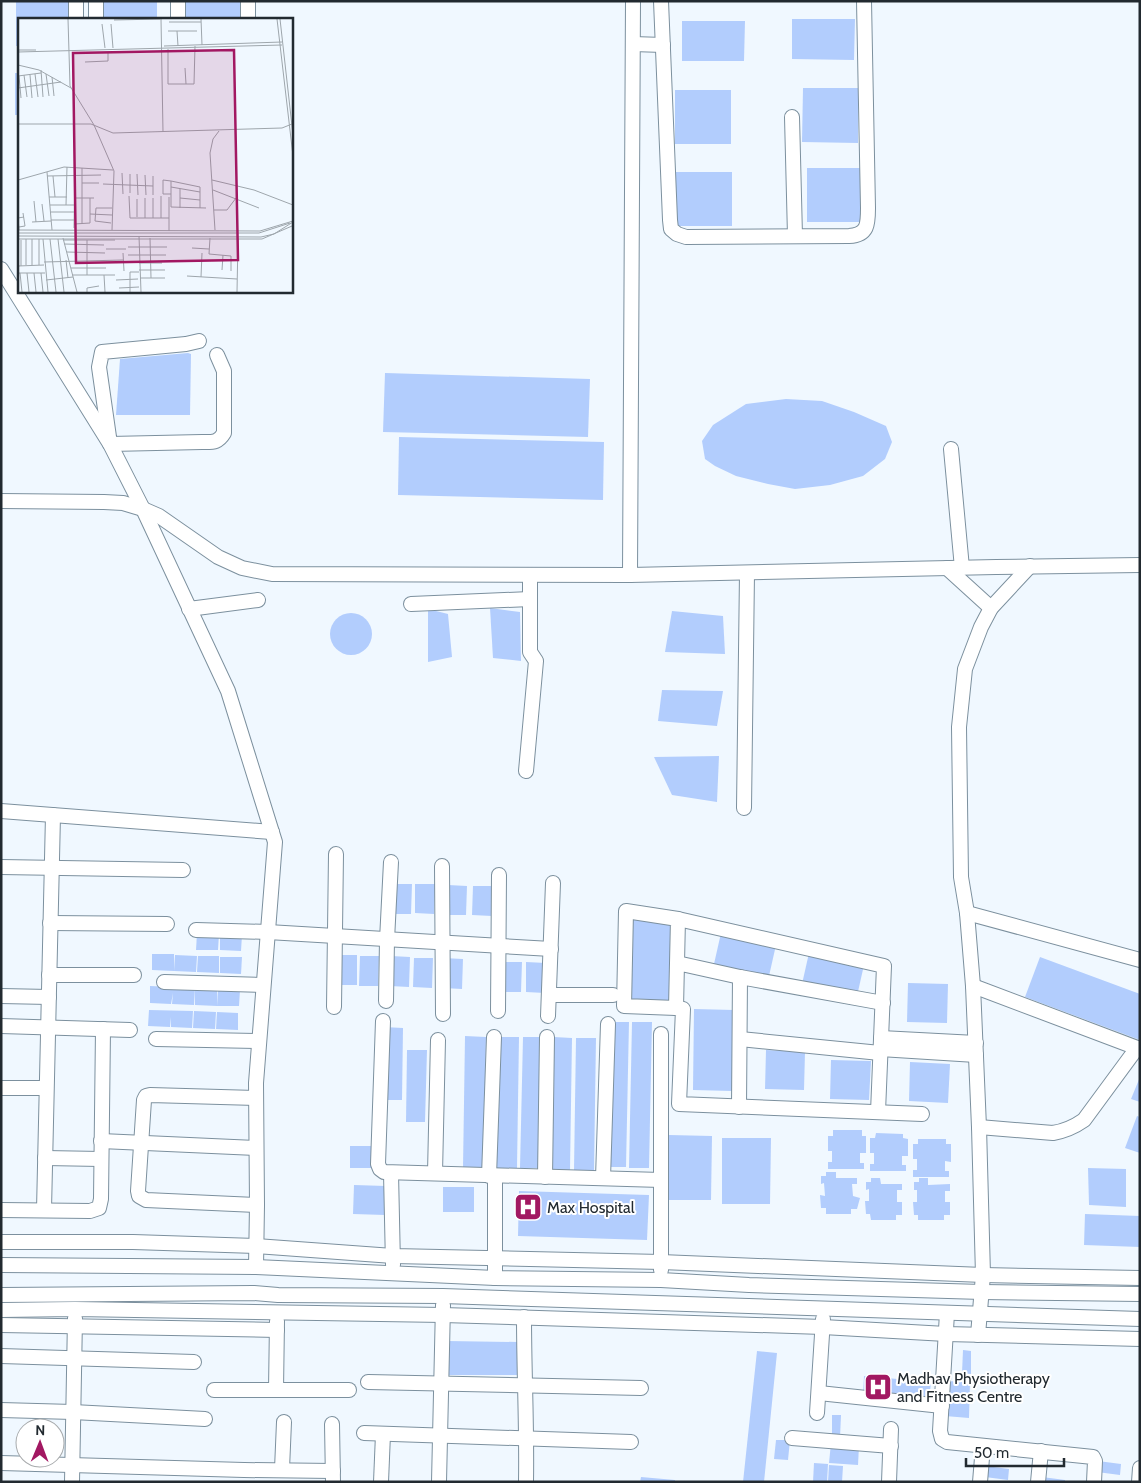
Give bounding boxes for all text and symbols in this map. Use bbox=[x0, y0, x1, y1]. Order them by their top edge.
inset map bbox=[18, 18, 292, 292]
hospital icon: Max Hospital bbox=[513, 1192, 543, 1222]
place label: Max Hospital bbox=[547, 1198, 635, 1217]
place label: Madhav Physiotherapy and Fitness Centre bbox=[897, 1369, 1050, 1406]
hospital icon: Madhav Physiotherapy and Fitness Centre bbox=[863, 1372, 893, 1402]
north arrow bbox=[15, 1418, 65, 1468]
text: N bbox=[35, 1421, 45, 1439]
scale bar bbox=[966, 1436, 1064, 1468]
text: 50 m bbox=[974, 1444, 1009, 1462]

